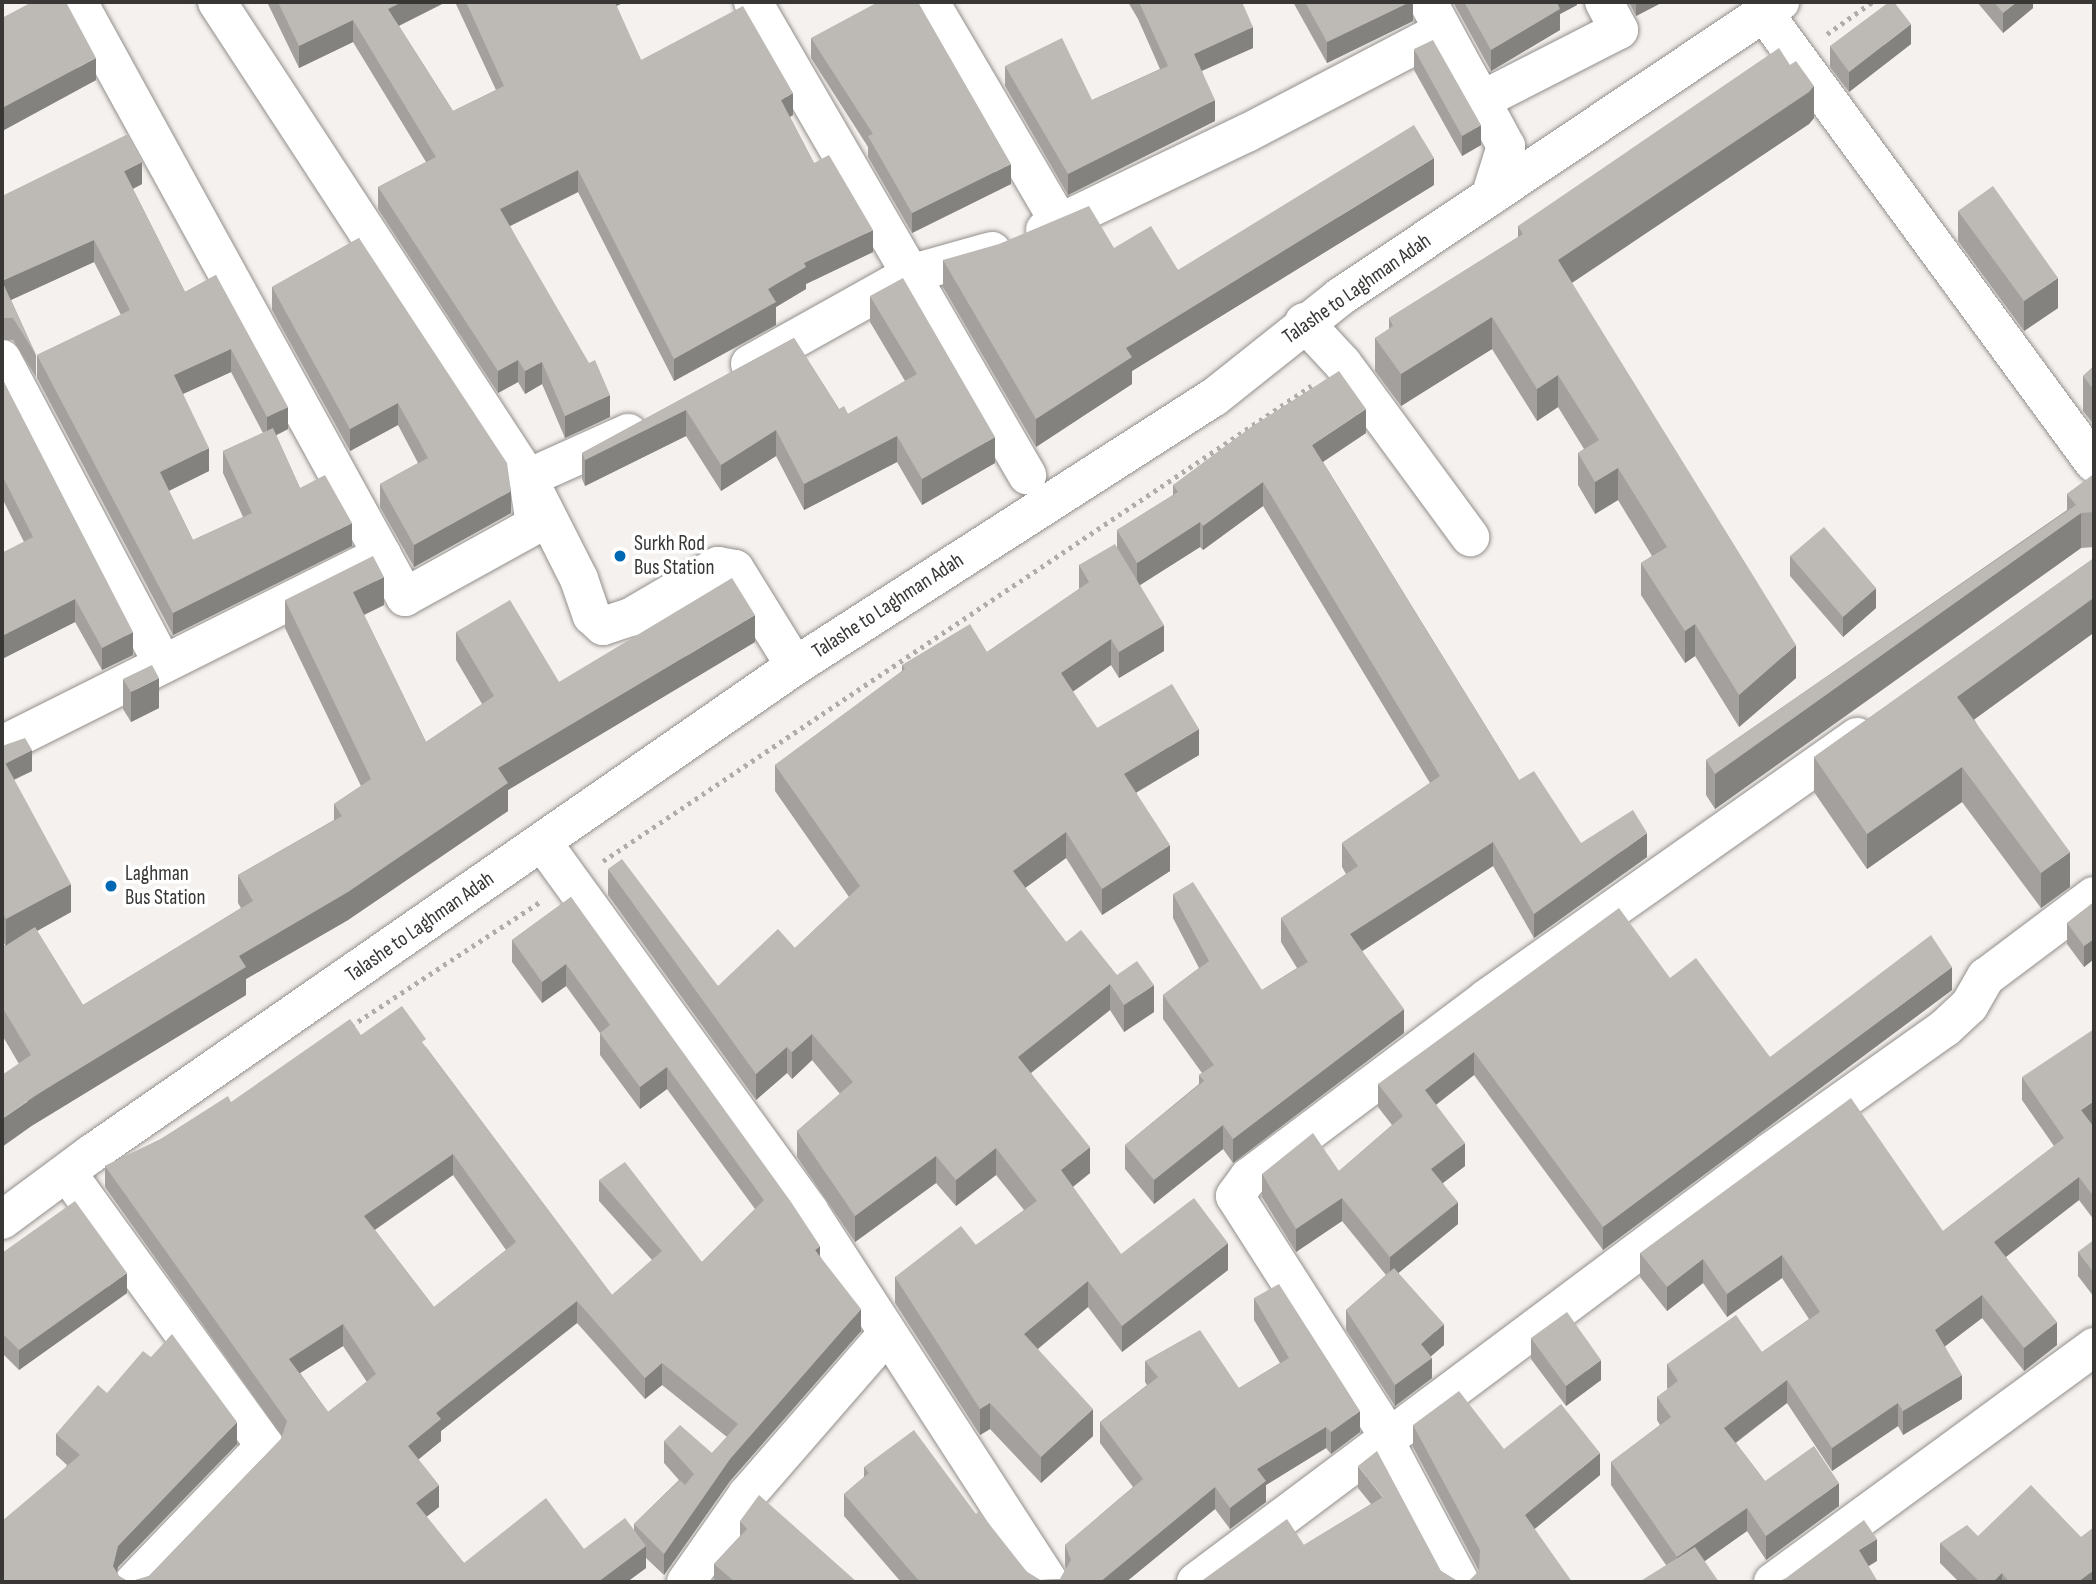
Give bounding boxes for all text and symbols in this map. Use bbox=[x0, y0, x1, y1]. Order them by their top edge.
street label: Talashe to Laghman Adah bbox=[1278, 228, 1436, 350]
place label: Surkh Rod Bus Station bbox=[634, 531, 714, 581]
marker: Surkh Rod Bus Station bbox=[612, 548, 628, 564]
street label: Talashe to Laghman Adah bbox=[808, 548, 968, 664]
place label: Laghman Bus Station bbox=[125, 861, 205, 911]
street label: Talashe to Laghman Adah bbox=[341, 866, 499, 988]
marker: Laghman Bus Station bbox=[103, 878, 119, 894]

